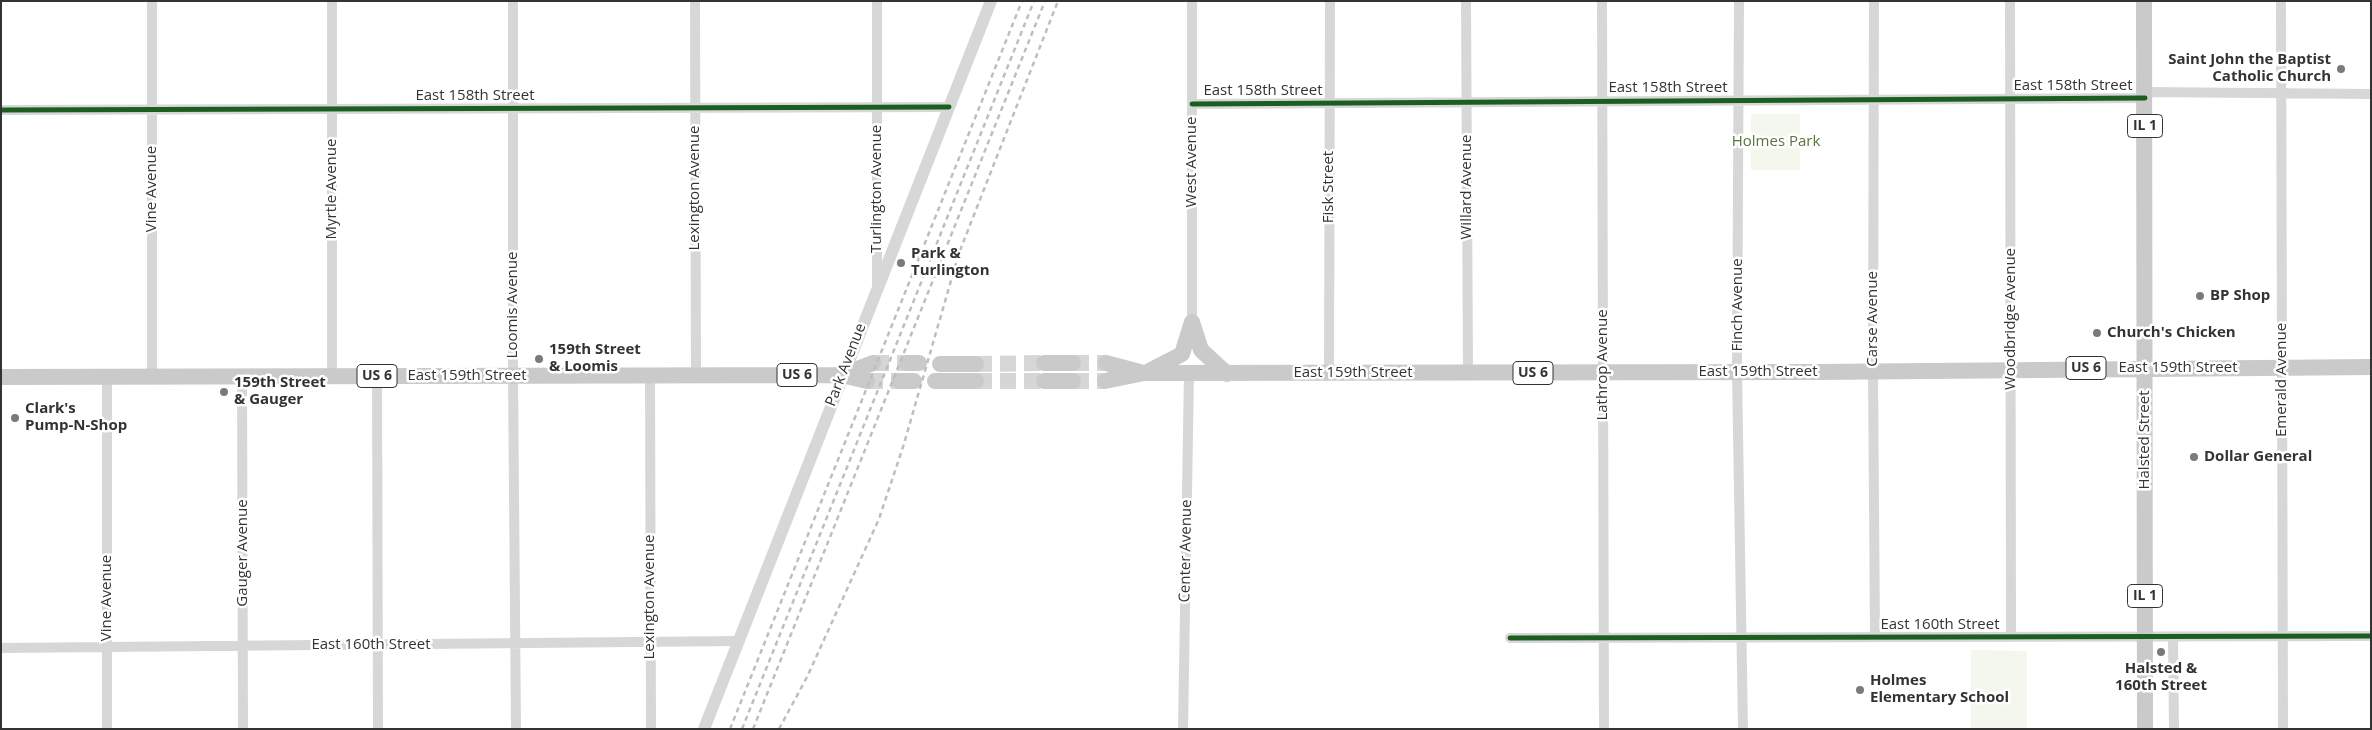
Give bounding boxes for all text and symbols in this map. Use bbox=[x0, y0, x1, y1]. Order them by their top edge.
place label: Saint John the Baptist Catholic Church bbox=[2168, 51, 2331, 86]
marker: Saint John the Baptist Catholic Church bbox=[2335, 63, 2347, 75]
street label: East 158th Street bbox=[2013, 77, 2133, 95]
street label: East 158th Street bbox=[1608, 79, 1728, 97]
street label: East 158th Street bbox=[1203, 82, 1323, 100]
street label: East 158th Street bbox=[415, 87, 535, 105]
road number: IL 1 bbox=[2128, 114, 2162, 138]
street label: West Avenue bbox=[1183, 117, 1201, 207]
street label: Turlington Avenue bbox=[868, 125, 886, 253]
street label: Lexington Avenue bbox=[686, 126, 704, 250]
park label: Holmes Park bbox=[1732, 133, 1820, 151]
street label: Willard Avenue bbox=[1458, 135, 1476, 239]
street label: Myrtle Avenue bbox=[323, 139, 341, 239]
street label: Vine Avenue bbox=[143, 146, 161, 232]
street label: Fisk Street bbox=[1320, 151, 1338, 223]
place label: Park & Turlington bbox=[911, 245, 990, 280]
street label: Woodbridge Avenue bbox=[2002, 248, 2020, 390]
street label: Loomis Avenue bbox=[504, 252, 522, 358]
marker: Park & Turlington bbox=[895, 257, 907, 269]
street label: Finch Avenue bbox=[1729, 258, 1747, 352]
street label: Carse Avenue bbox=[1864, 271, 1882, 367]
place label: BP Shop bbox=[2210, 287, 2270, 305]
marker: BP Shop bbox=[2194, 290, 2206, 302]
street label: Lathrop Avenue bbox=[1594, 309, 1612, 421]
street label: Park Avenue bbox=[822, 321, 870, 409]
street label: Emerald Avenue bbox=[2273, 323, 2291, 437]
place label: Church's Chicken bbox=[2107, 324, 2236, 342]
marker: Church's Chicken bbox=[2091, 327, 2103, 339]
place label: 159th Street & Loomis bbox=[549, 341, 641, 376]
marker: 159th Street & Loomis bbox=[533, 353, 545, 365]
road number: US 6 bbox=[2066, 356, 2106, 379]
street label: East 159th Street bbox=[2118, 359, 2238, 377]
road number: US 6 bbox=[1513, 362, 1553, 384]
street label: East 159th Street bbox=[1698, 363, 1818, 381]
road number: US 6 bbox=[357, 364, 397, 388]
road number: US 6 bbox=[777, 364, 817, 386]
street label: East 159th Street bbox=[1293, 364, 1413, 382]
street label: East 159th Street bbox=[407, 367, 527, 385]
place label: 159th Street & Gauger bbox=[234, 374, 326, 409]
marker: 159th Street & Gauger bbox=[218, 386, 230, 398]
street label: Halsted Street bbox=[2136, 390, 2154, 490]
place label: Clark's Pump-N-Shop bbox=[25, 400, 127, 435]
marker: Clark's Pump-N-Shop bbox=[9, 412, 21, 424]
place label: Dollar General bbox=[2204, 448, 2312, 466]
marker: Dollar General bbox=[2188, 451, 2200, 463]
street label: Gauger Avenue bbox=[234, 499, 252, 607]
street label: Center Avenue bbox=[1176, 499, 1196, 603]
street label: Lexington Avenue bbox=[641, 535, 659, 659]
street label: Vine Avenue bbox=[98, 555, 116, 641]
road number: IL 1 bbox=[2128, 584, 2162, 608]
street label: East 160th Street bbox=[1880, 616, 2000, 634]
street label: East 160th Street bbox=[311, 636, 431, 654]
marker: Halsted & 160th Street bbox=[2155, 646, 2167, 658]
place label: Halsted & 160th Street bbox=[2115, 660, 2207, 695]
place label: Holmes Elementary School bbox=[1870, 672, 2009, 707]
marker: Holmes Elementary School bbox=[1854, 684, 1866, 696]

